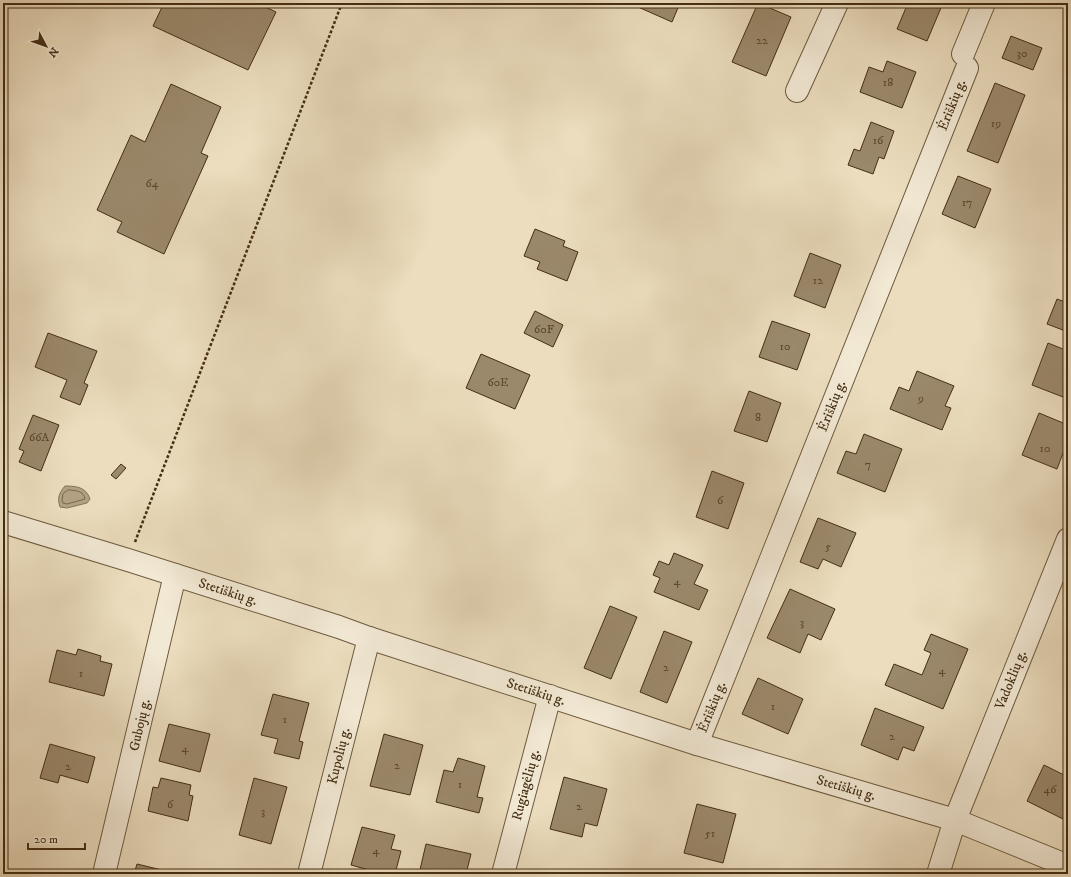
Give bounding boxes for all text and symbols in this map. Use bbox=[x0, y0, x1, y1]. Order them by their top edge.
north arrow bbox=[26, 26, 66, 66]
house number: 22 bbox=[756, 33, 768, 48]
text: N bbox=[45, 44, 61, 60]
house number: 30 bbox=[1017, 46, 1027, 61]
house number: 18 bbox=[883, 75, 893, 90]
street label: Ėriškių g. bbox=[934, 77, 970, 133]
house number: 19 bbox=[991, 116, 1001, 131]
house number: 16 bbox=[873, 133, 884, 148]
house number: 64 bbox=[145, 176, 160, 191]
house number: 17 bbox=[962, 195, 972, 210]
house number: 12 bbox=[813, 273, 823, 288]
house number: 60F bbox=[534, 322, 555, 337]
house number: 10 bbox=[780, 339, 790, 354]
house number: 60E bbox=[487, 375, 509, 390]
street label: Ėriškių g. bbox=[814, 378, 850, 434]
house number: 9 bbox=[917, 391, 924, 406]
house number: 8 bbox=[755, 410, 761, 425]
house number: 66A bbox=[29, 430, 49, 445]
house number: 10 bbox=[1040, 441, 1050, 456]
house number: 7 bbox=[865, 457, 871, 472]
house number: 6 bbox=[717, 493, 724, 508]
house number: 5 bbox=[825, 539, 831, 554]
street label: Stetiškių g. bbox=[196, 574, 260, 610]
house number: 4 bbox=[674, 574, 682, 589]
house number: 3 bbox=[800, 615, 804, 630]
street label: Vadoklių g. bbox=[991, 648, 1031, 713]
house number: 2 bbox=[663, 660, 669, 675]
house number: 4 bbox=[939, 663, 947, 678]
house number: 1 bbox=[79, 666, 83, 681]
street label: Stetiškių g. bbox=[504, 674, 568, 710]
street label: Ėriškių g. bbox=[694, 679, 730, 735]
street label: Gubojų g. bbox=[125, 697, 155, 753]
house number: 1 bbox=[771, 699, 775, 714]
house number: 1 bbox=[283, 712, 287, 727]
street label: Kupolių g. bbox=[323, 726, 355, 786]
house number: 2 bbox=[889, 729, 895, 744]
house number: 4 bbox=[182, 741, 190, 756]
street label: Rugiagėlių g. bbox=[508, 748, 544, 822]
house number: 2 bbox=[394, 758, 400, 773]
house number: 2 bbox=[65, 759, 71, 774]
street label: Stetiškių g. bbox=[814, 771, 878, 805]
house number: 1 bbox=[458, 777, 462, 792]
house number: 46 bbox=[1043, 782, 1057, 797]
house number: 6 bbox=[167, 797, 174, 812]
house number: 2 bbox=[576, 799, 582, 814]
house number: 3 bbox=[261, 804, 265, 819]
scale bar bbox=[28, 825, 85, 851]
house number: 51 bbox=[705, 826, 715, 841]
text: 20 m bbox=[34, 832, 58, 847]
house number: 4 bbox=[373, 843, 381, 858]

